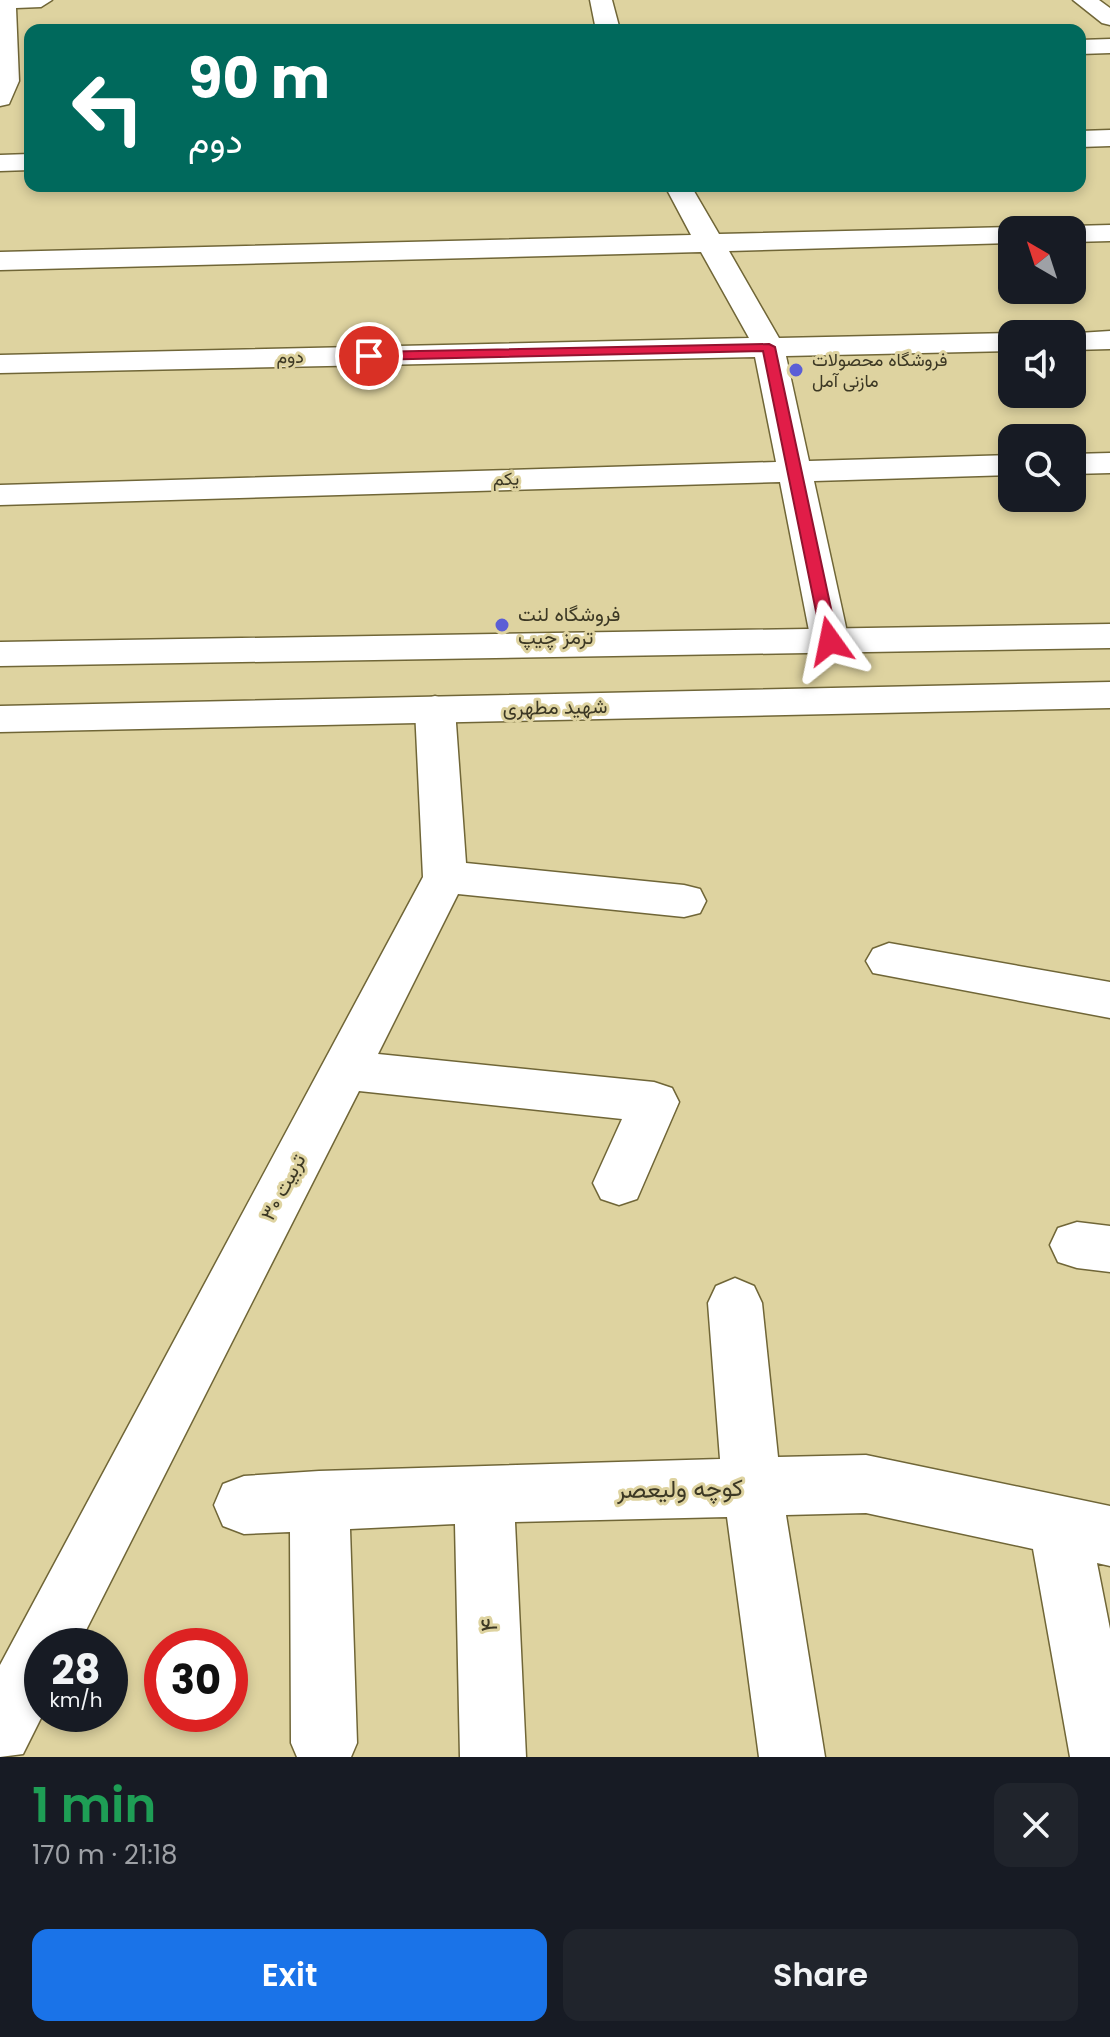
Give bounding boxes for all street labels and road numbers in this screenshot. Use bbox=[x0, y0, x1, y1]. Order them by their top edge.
street label: دوم bbox=[276, 344, 304, 369]
street label: یکم bbox=[492, 466, 520, 491]
street label: شهید مطهری bbox=[502, 692, 608, 722]
street label: تربیت ۳۰ bbox=[254, 1149, 312, 1225]
street label: کوچه ولیعصر bbox=[616, 1471, 743, 1506]
street label: ۴ bbox=[472, 1618, 505, 1632]

